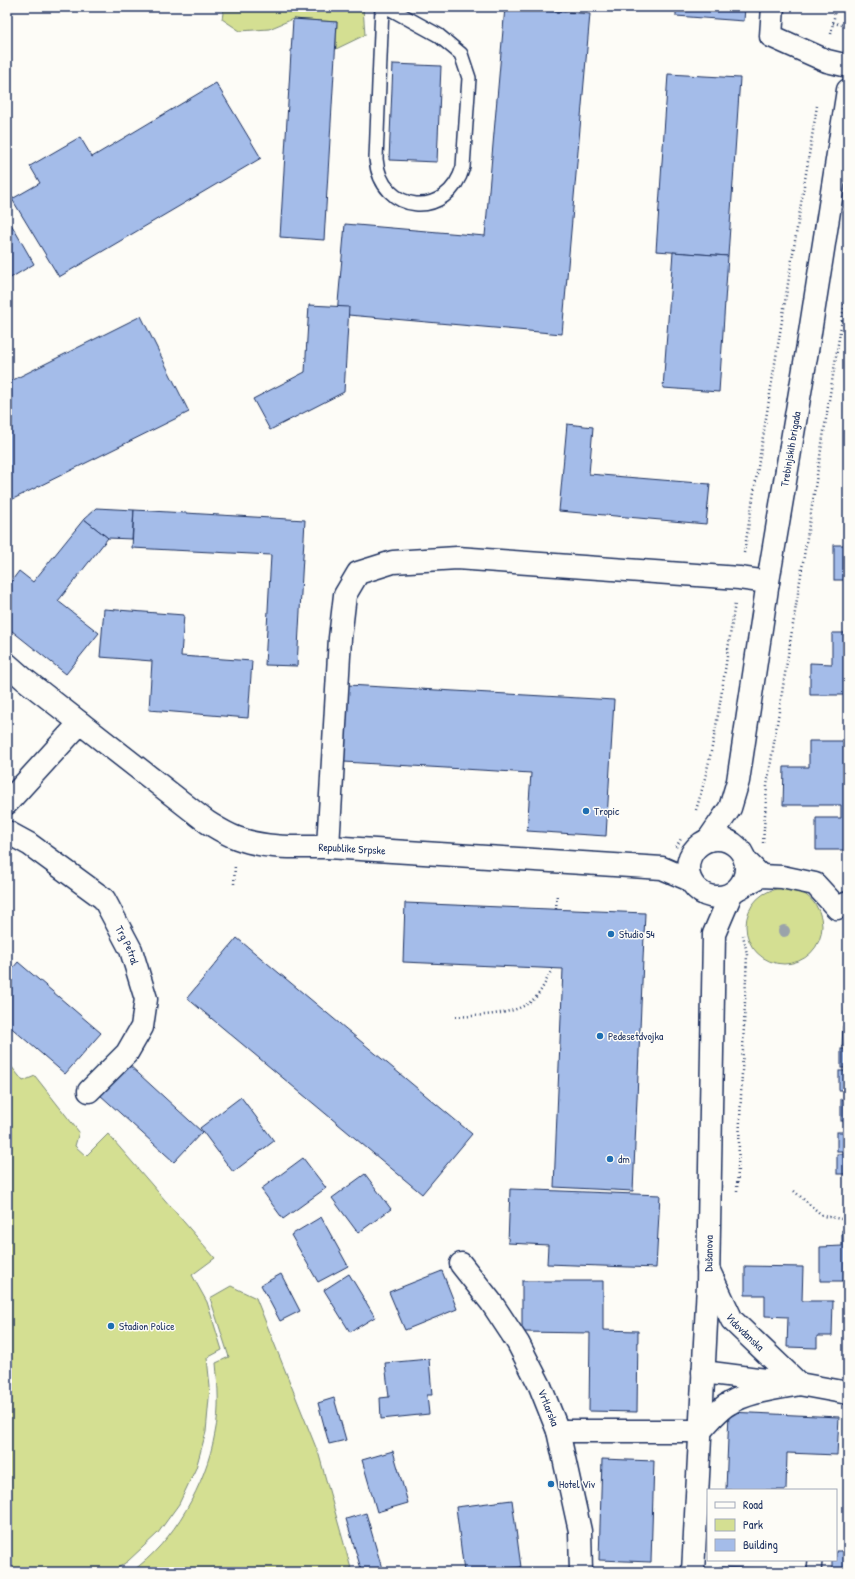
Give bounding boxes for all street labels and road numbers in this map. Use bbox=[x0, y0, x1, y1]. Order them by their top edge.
street label: Trebinjskih brigada bbox=[777, 410, 804, 488]
street label: Republike Srpske bbox=[318, 840, 387, 858]
street label: Trg Petral bbox=[112, 923, 142, 967]
street label: Dušanova bbox=[701, 1234, 716, 1272]
street label: Vidovdanska bbox=[723, 1311, 768, 1354]
street label: Vrtlarska bbox=[535, 1387, 563, 1429]

